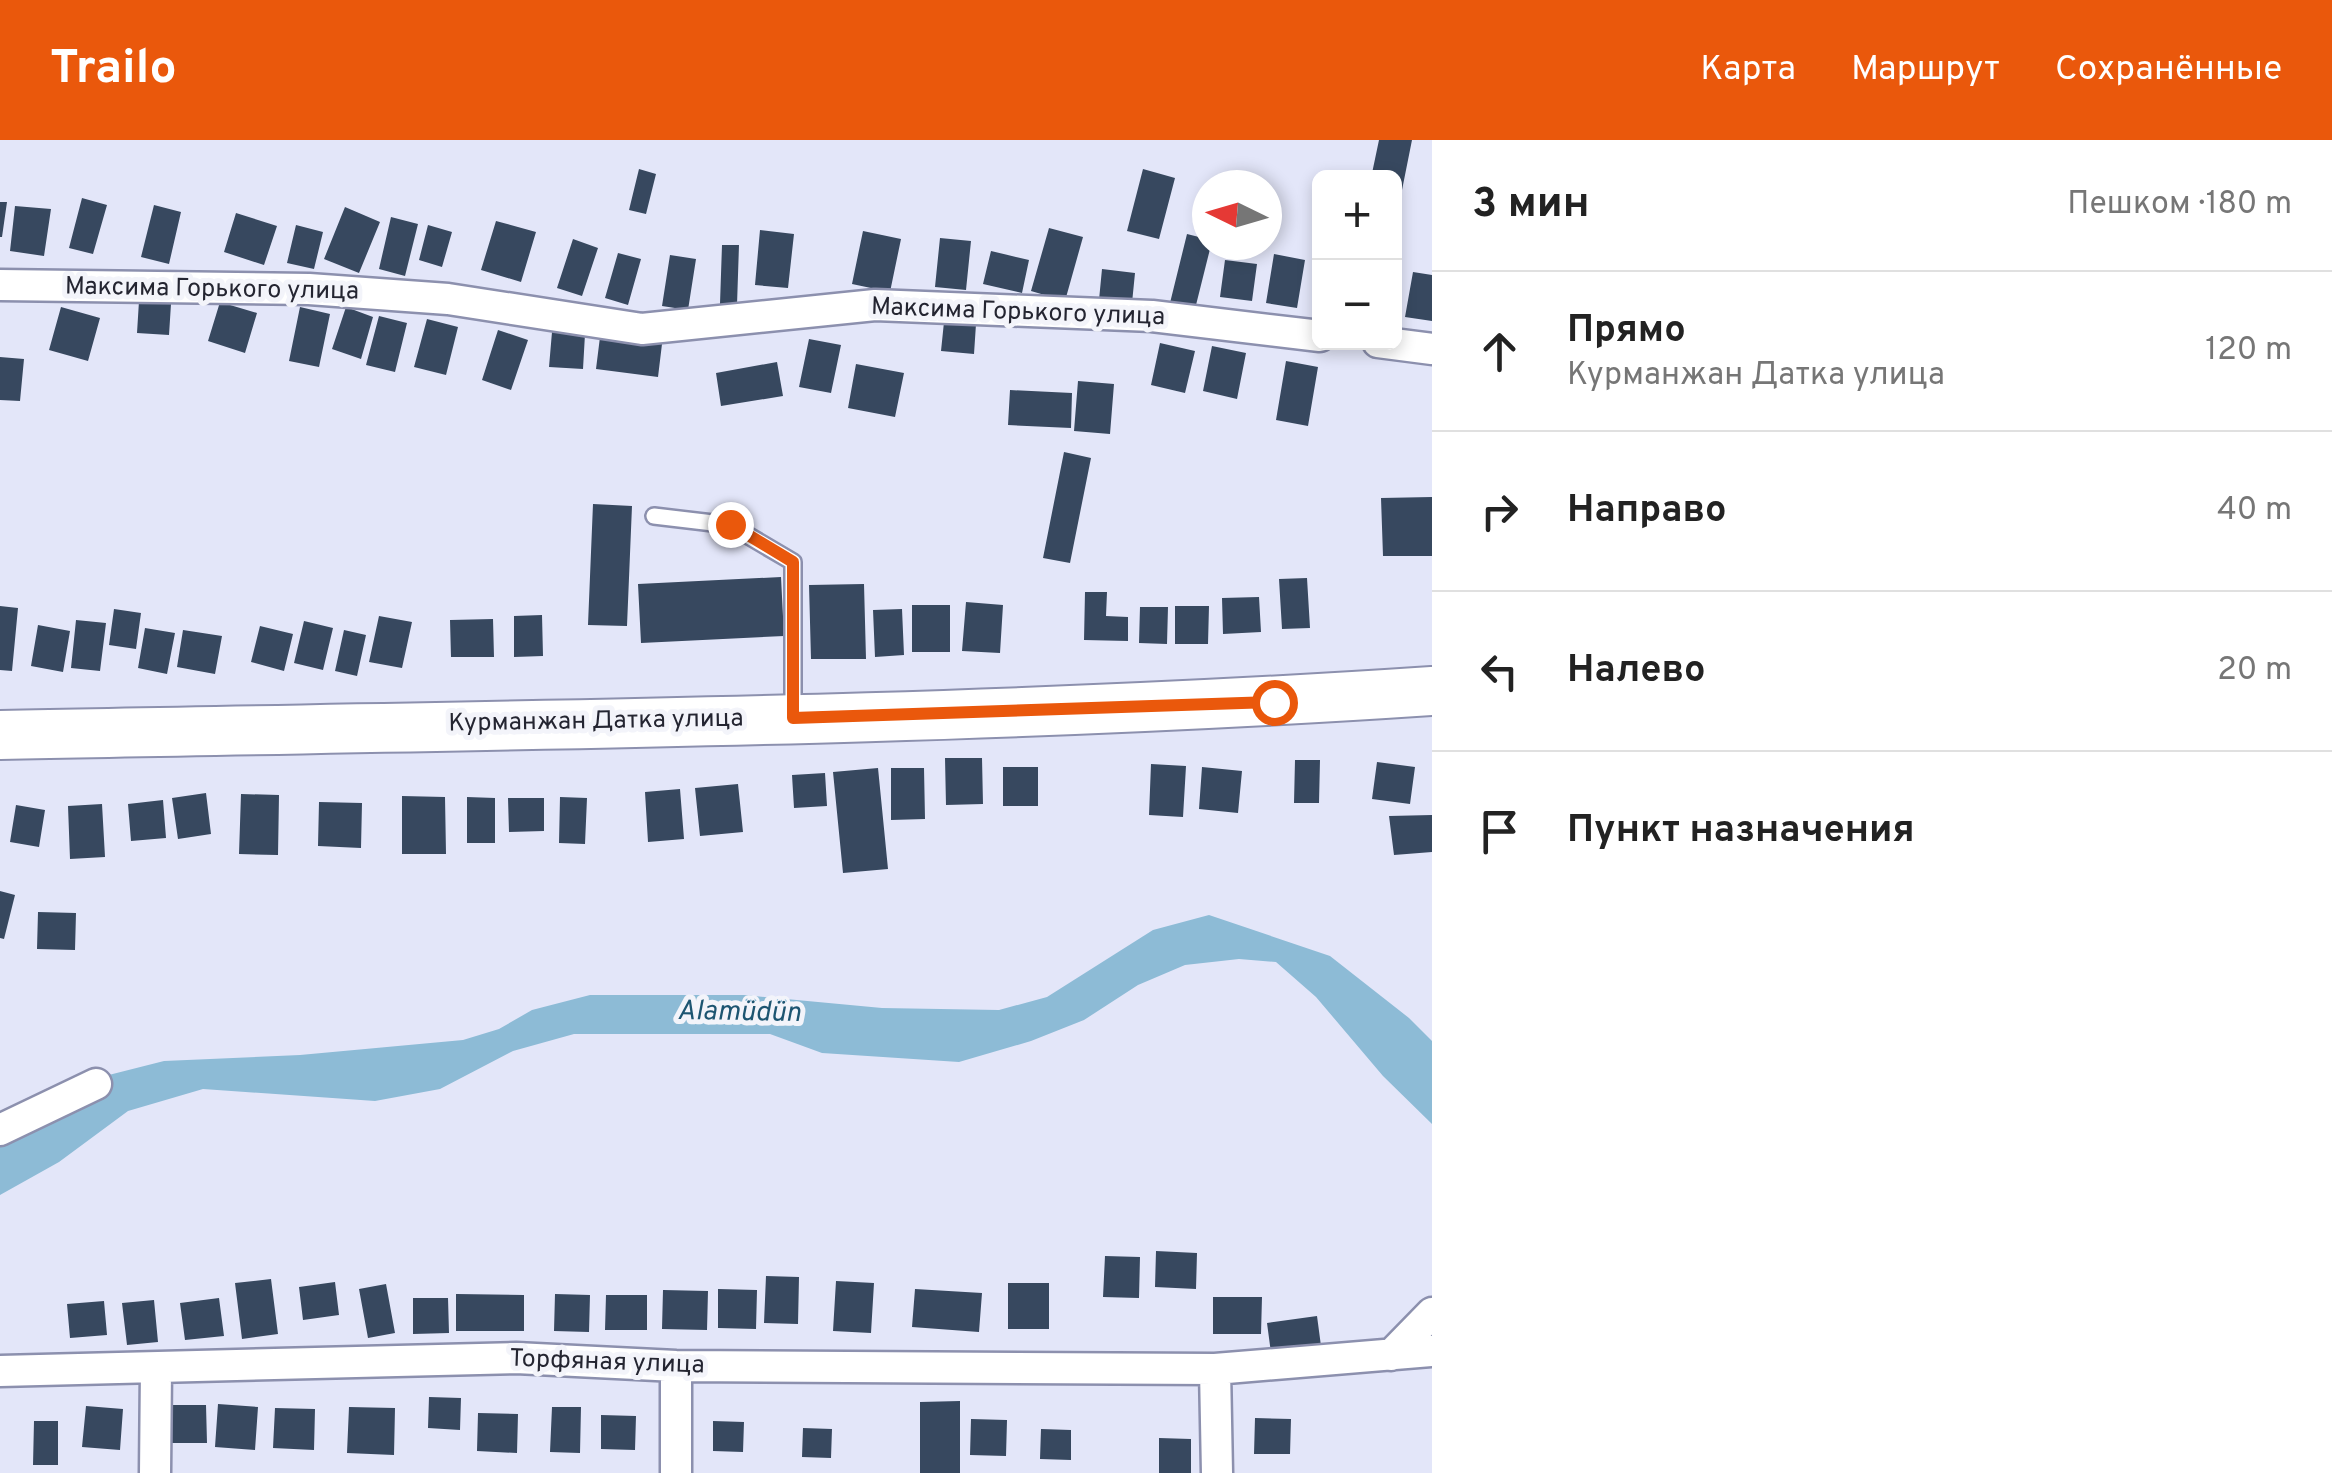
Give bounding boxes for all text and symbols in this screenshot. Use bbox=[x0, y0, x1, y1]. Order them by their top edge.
text: Trailo bbox=[50, 40, 177, 100]
text: Карта bbox=[1700, 48, 1796, 92]
text: Маршрут bbox=[1851, 48, 2000, 92]
text: Сохранённые bbox=[2055, 48, 2282, 92]
north arrow bbox=[1192, 170, 1282, 260]
map controls bbox=[1312, 170, 1402, 350]
button: + bbox=[1312, 170, 1402, 260]
text: 3 мин bbox=[1472, 179, 1590, 232]
text: Пешком · 180 m bbox=[2067, 185, 2292, 225]
button: − bbox=[1312, 260, 1402, 350]
street label: Максима Горького улица bbox=[65, 271, 359, 309]
street label: Максима Горького улица bbox=[870, 292, 1166, 334]
text: Прямо bbox=[1567, 307, 1686, 356]
icon: ahead bbox=[1472, 324, 1527, 379]
text: 120 m bbox=[2205, 331, 2292, 371]
text: Курманжан Датка улица bbox=[1567, 356, 1945, 396]
icon: right bbox=[1472, 484, 1527, 539]
text: Направо bbox=[1567, 487, 1727, 536]
text: 40 m bbox=[2217, 491, 2292, 531]
route end bbox=[708, 502, 754, 548]
icon: left bbox=[1472, 644, 1527, 699]
text: Налево bbox=[1567, 647, 1706, 696]
text: 20 m bbox=[2217, 651, 2292, 691]
route start bbox=[1252, 680, 1298, 726]
street label: Курманжан Датка улица bbox=[448, 703, 744, 741]
icon: arrive bbox=[1472, 804, 1527, 859]
text: Пункт назначения bbox=[1567, 807, 1915, 856]
water label: Alamüdün bbox=[677, 994, 801, 1032]
street label: Торфяная улица bbox=[509, 1344, 705, 1382]

